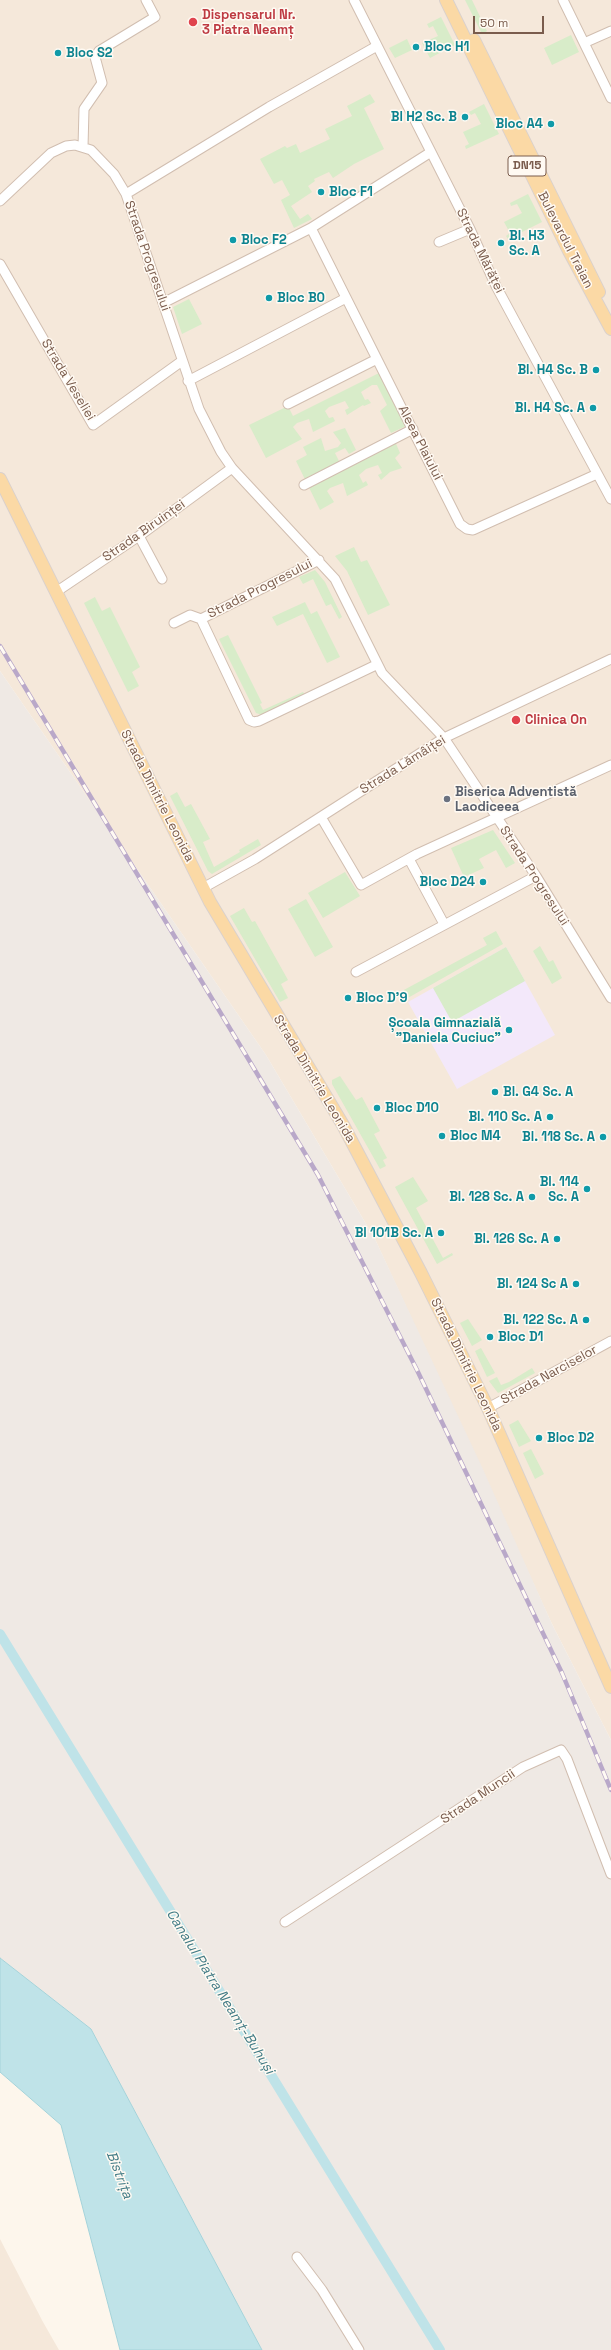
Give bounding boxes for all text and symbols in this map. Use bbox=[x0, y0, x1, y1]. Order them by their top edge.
place label: Dispensarul Nr. 3 Piatra Neamț bbox=[202, 7, 296, 38]
scale bar bbox=[475, 8, 546, 34]
text: 50 m bbox=[480, 15, 508, 31]
marker: Dispensarul Nr. 3 Piatra Neamț bbox=[187, 16, 199, 28]
place label: Bloc H1 bbox=[424, 39, 469, 55]
marker: Bloc H1 bbox=[411, 42, 421, 52]
place label: Bloc S2 bbox=[66, 45, 113, 61]
marker: Bloc S2 bbox=[53, 48, 63, 58]
place label: Bl H2 Sc. B bbox=[391, 109, 457, 125]
marker: Bl H2 Sc. B bbox=[460, 112, 470, 122]
place label: Bloc A4 bbox=[496, 116, 543, 132]
marker: Bloc A4 bbox=[546, 119, 556, 129]
road number: DN15 bbox=[508, 156, 546, 176]
place label: Bloc F1 bbox=[329, 184, 373, 200]
marker: Bloc F1 bbox=[316, 187, 326, 197]
street label: Bulevardul Traian bbox=[534, 189, 596, 291]
street label: Strada Progresului bbox=[121, 199, 173, 313]
street label: Strada Mărăței bbox=[453, 206, 507, 296]
place label: Bl. H3 Sc. A bbox=[509, 228, 545, 259]
place label: Bloc F2 bbox=[241, 232, 287, 248]
marker: Bloc F2 bbox=[228, 235, 238, 245]
marker: Bl. H3 Sc. A bbox=[496, 238, 506, 248]
place label: Bloc B0 bbox=[277, 290, 325, 306]
marker: Bloc B0 bbox=[264, 293, 274, 303]
street label: Strada Veseliei bbox=[38, 336, 98, 424]
place label: Bl. H4 Sc. B bbox=[517, 362, 588, 378]
marker: Bl. H4 Sc. B bbox=[591, 365, 601, 375]
place label: Bl. H4 Sc. A bbox=[515, 400, 585, 416]
street label: Aleea Plaiului bbox=[395, 403, 445, 483]
marker: Bl. H4 Sc. A bbox=[588, 403, 598, 413]
street label: Strada Biruinței bbox=[100, 497, 188, 565]
street label: Strada Progresului bbox=[205, 556, 315, 622]
place label: Clinica On bbox=[525, 712, 587, 728]
marker: Clinica On bbox=[510, 714, 522, 726]
street label: Strada Dimitrie Leonida bbox=[117, 727, 197, 865]
street label: Strada Lămâiței bbox=[357, 732, 449, 798]
place label: Biserica Adventistă Laodiceea bbox=[455, 784, 577, 815]
marker: Biserica Adventistă Laodiceea bbox=[442, 794, 452, 804]
street label: Strada Progresului bbox=[496, 823, 572, 929]
place label: Bloc D24 bbox=[420, 874, 475, 890]
marker: Bloc D24 bbox=[478, 877, 488, 887]
place label: Bloc D'9 bbox=[356, 990, 407, 1006]
marker: Bloc D'9 bbox=[343, 993, 353, 1003]
street label: Strada Dimitrie Leonida bbox=[270, 1012, 358, 1146]
place label: Școala Gimnazială "Daniela Cuciuc" bbox=[388, 1015, 501, 1046]
marker: Școala Gimnazială "Daniela Cuciuc" bbox=[504, 1025, 514, 1035]
place label: Bl. G4 Sc. A bbox=[503, 1084, 573, 1100]
marker: Bl. G4 Sc. A bbox=[490, 1087, 500, 1097]
place label: Bloc D10 bbox=[385, 1100, 439, 1116]
marker: Bloc D10 bbox=[372, 1103, 382, 1113]
place label: Bl. 110 Sc. A bbox=[468, 1109, 542, 1125]
marker: Bl. 110 Sc. A bbox=[545, 1112, 555, 1122]
place label: Bloc M4 bbox=[450, 1128, 501, 1144]
place label: Bl. 118 Sc. A bbox=[522, 1129, 595, 1145]
marker: Bloc M4 bbox=[437, 1131, 447, 1141]
marker: Bl. 118 Sc. A bbox=[598, 1132, 608, 1142]
place label: Bl. 114 Sc. A bbox=[540, 1174, 579, 1205]
marker: Bl. 114 Sc. A bbox=[582, 1184, 592, 1194]
place label: Bl. 128 Sc. A bbox=[449, 1189, 524, 1205]
marker: Bl. 128 Sc. A bbox=[527, 1192, 537, 1202]
place label: Bl 101B Sc. A bbox=[355, 1225, 433, 1241]
marker: Bl 101B Sc. A bbox=[436, 1228, 446, 1238]
place label: Bl. 126 Sc. A bbox=[474, 1231, 549, 1247]
marker: Bl. 126 Sc. A bbox=[552, 1234, 562, 1244]
place label: Bl. 124 Sc A bbox=[497, 1276, 568, 1292]
marker: Bl. 124 Sc A bbox=[571, 1279, 581, 1289]
street label: Strada Dimitrie Leonida bbox=[427, 1296, 505, 1434]
place label: Bl. 122 Sc. A bbox=[503, 1312, 578, 1328]
marker: Bl. 122 Sc. A bbox=[581, 1315, 591, 1325]
place label: Bloc D1 bbox=[498, 1329, 543, 1345]
marker: Bloc D1 bbox=[485, 1332, 495, 1342]
street label: Strada Narciselor bbox=[498, 1342, 600, 1408]
place label: Bloc D2 bbox=[547, 1430, 594, 1446]
marker: Bloc D2 bbox=[534, 1433, 544, 1443]
street label: Strada Muncii bbox=[438, 1766, 518, 1828]
water label: Canalul Piatra Neamț-Buhuși bbox=[162, 1907, 278, 2077]
water label: Bistrița bbox=[102, 2149, 136, 2201]

